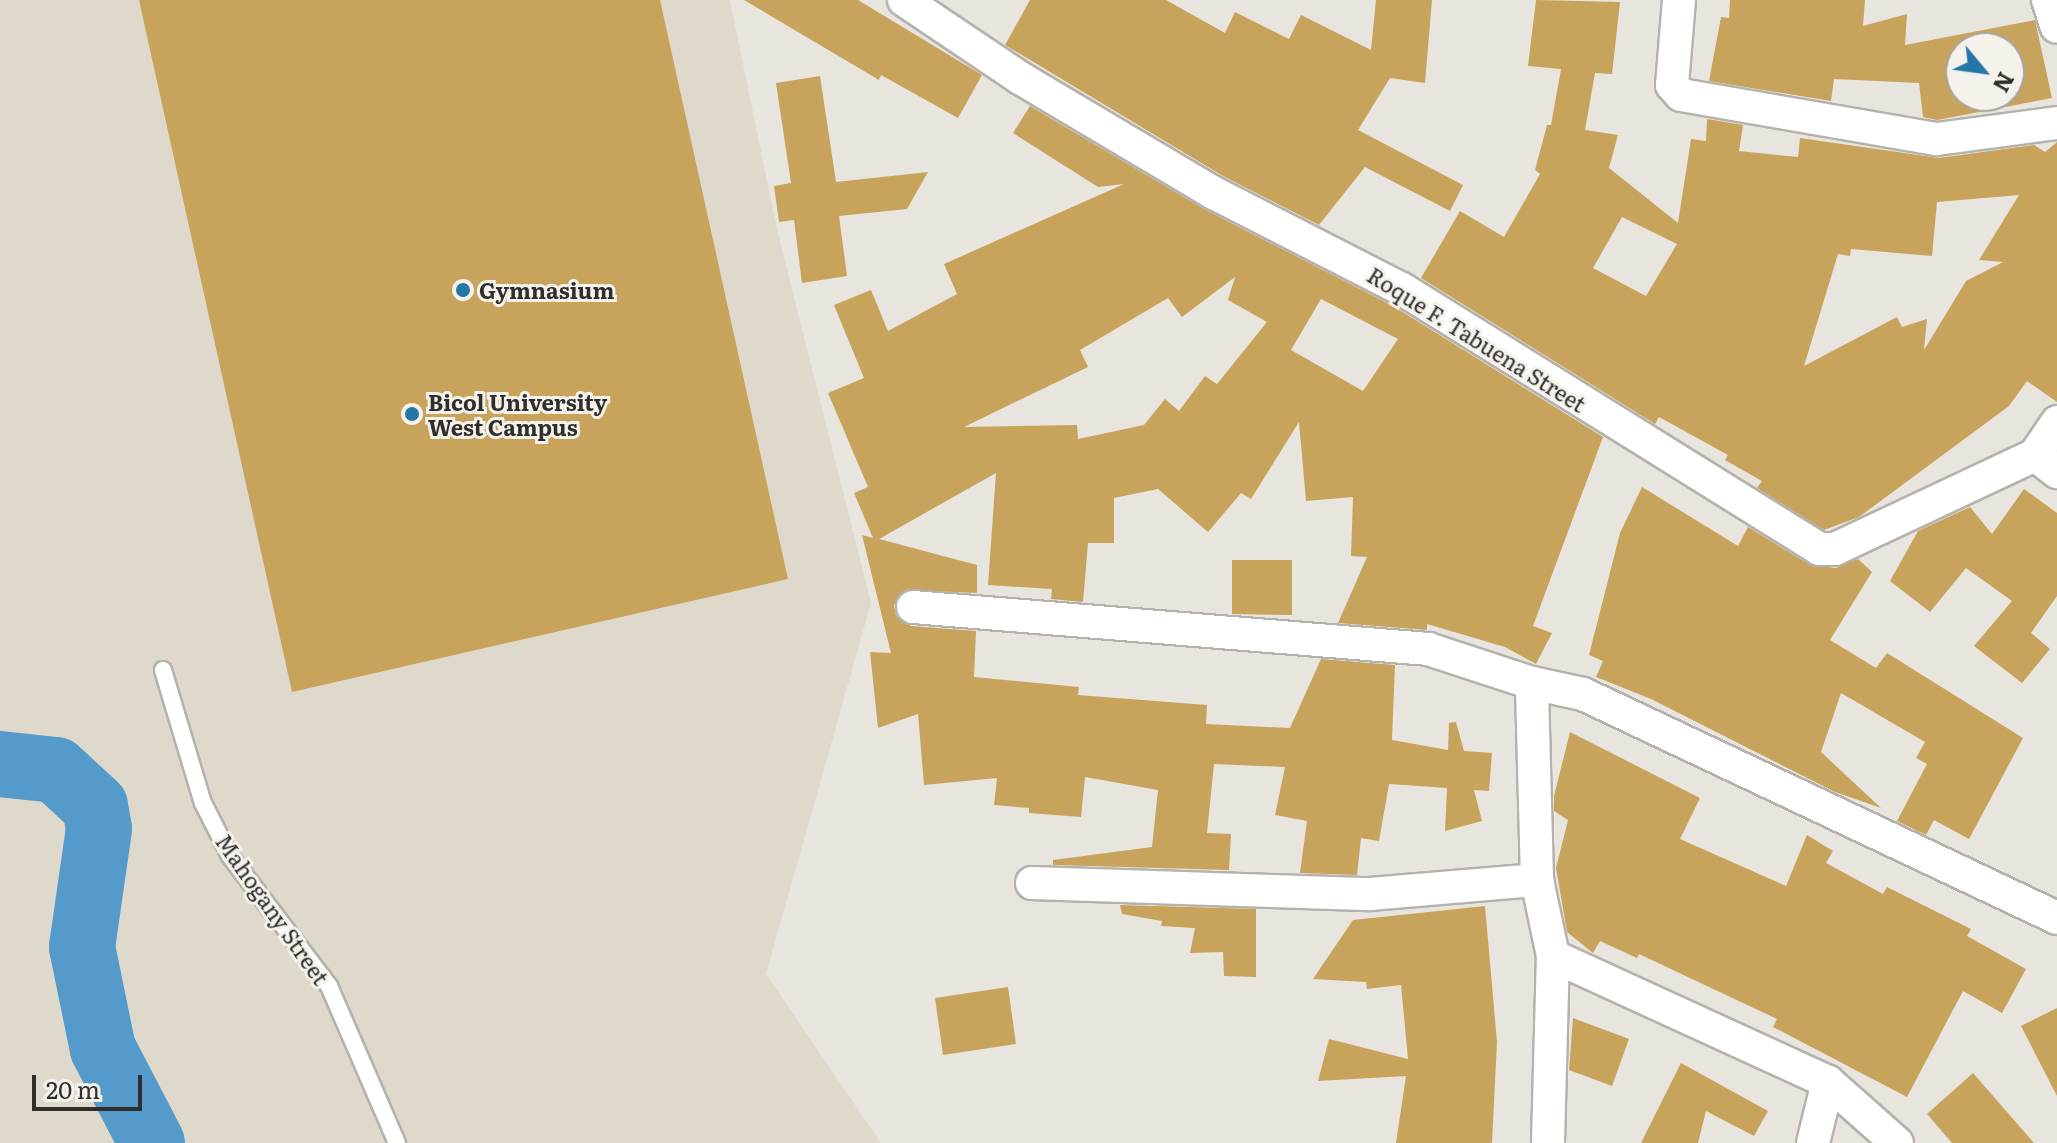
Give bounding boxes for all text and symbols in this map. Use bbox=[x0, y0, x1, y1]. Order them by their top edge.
north arrow bbox=[1945, 32, 2025, 112]
text: N bbox=[1986, 67, 2024, 99]
street label: Roque F. Tabuena Street bbox=[1363, 261, 1591, 417]
place label: Gymnasium bbox=[479, 277, 614, 303]
marker: Gymnasium bbox=[454, 281, 472, 299]
place label: Bicol University West Campus bbox=[428, 388, 607, 440]
marker: Bicol University West Campus bbox=[403, 405, 421, 423]
street label: Mahogany Street bbox=[211, 829, 335, 989]
scale bar bbox=[36, 1059, 146, 1109]
text: 20 m bbox=[46, 1071, 100, 1106]

